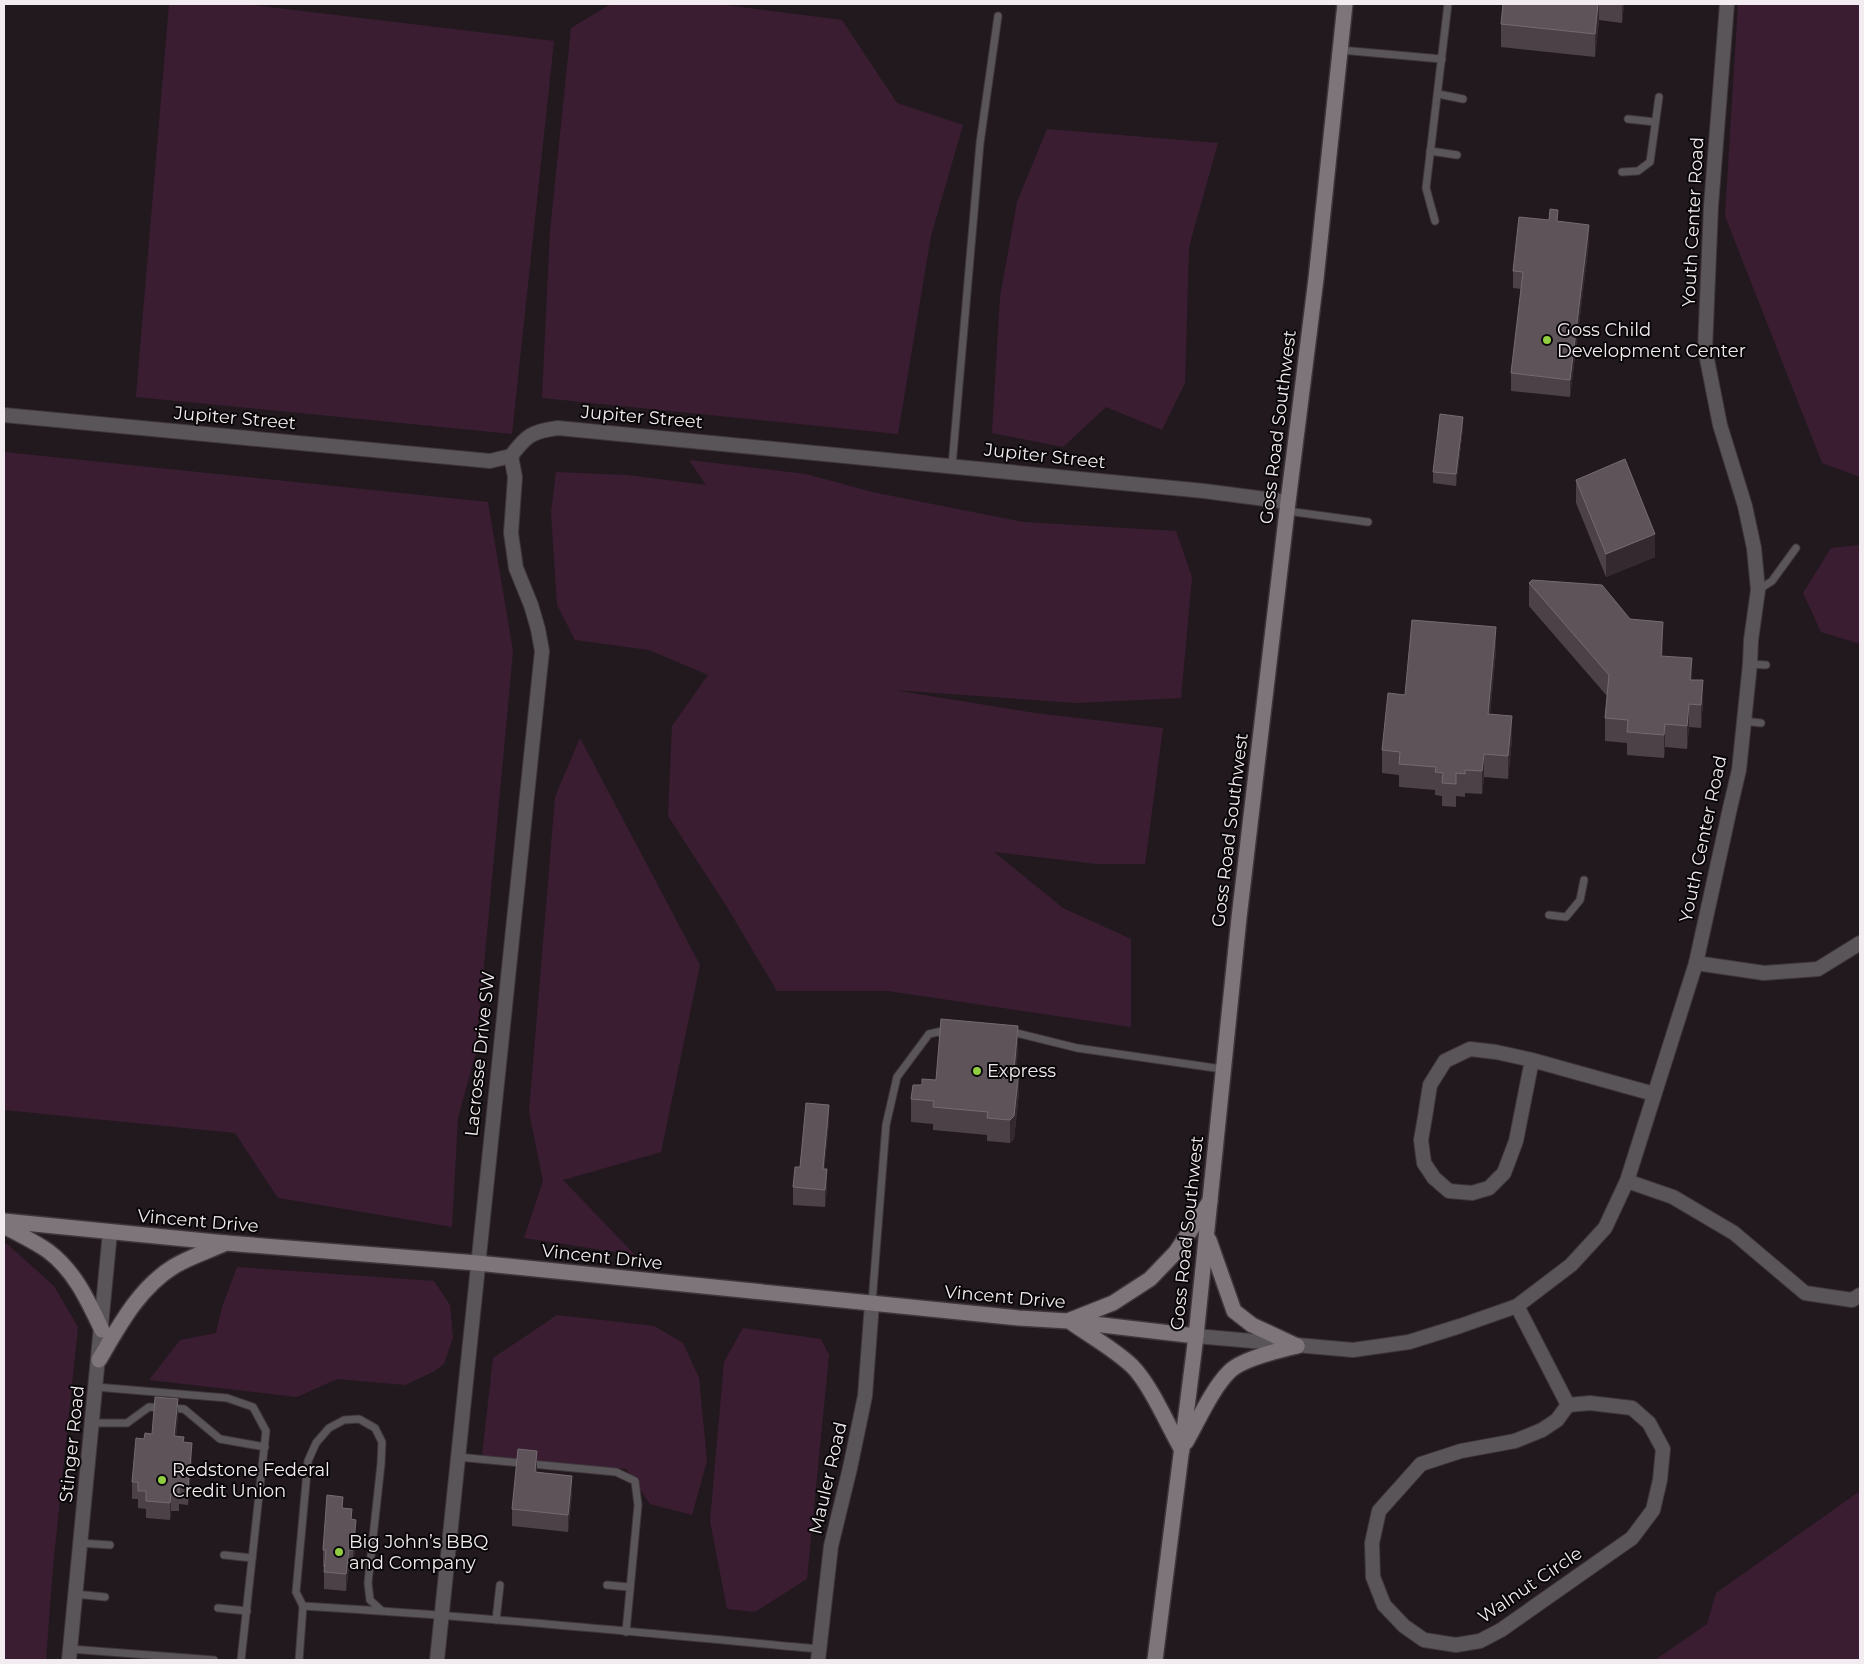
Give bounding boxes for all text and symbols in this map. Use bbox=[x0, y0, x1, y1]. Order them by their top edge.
street label: Youth Center Road bbox=[1678, 136, 1708, 308]
place label: Goss Child Development Center bbox=[1557, 319, 1746, 362]
street label: Goss Road Southwest bbox=[1255, 329, 1301, 525]
marker: Goss Child Development Center bbox=[1541, 334, 1553, 346]
street label: Jupiter Street bbox=[579, 401, 704, 433]
street label: Jupiter Street bbox=[172, 402, 297, 434]
street label: Jupiter Street bbox=[982, 439, 1107, 473]
street label: Goss Road Southwest bbox=[1207, 732, 1253, 928]
street label: Youth Center Road bbox=[1675, 753, 1731, 925]
street label: Lacrosse Drive SW bbox=[460, 970, 500, 1138]
place label: Express bbox=[987, 1060, 1056, 1082]
marker: Express bbox=[971, 1065, 983, 1077]
street label: Goss Road Southwest bbox=[1166, 1135, 1208, 1331]
street label: Vincent Drive bbox=[137, 1205, 260, 1237]
street label: Vincent Drive bbox=[540, 1240, 664, 1274]
street label: Vincent Drive bbox=[944, 1281, 1067, 1313]
street label: Stinger Road bbox=[55, 1384, 89, 1504]
street label: Mauler Road bbox=[804, 1420, 852, 1536]
place label: Redstone Federal Credit Union bbox=[172, 1459, 330, 1502]
marker: Redstone Federal Credit Union bbox=[156, 1474, 168, 1486]
place label: Big John’s BBQ and Company bbox=[349, 1531, 488, 1574]
street label: Walnut Circle bbox=[1474, 1542, 1586, 1628]
marker: Big John’s BBQ and Company bbox=[333, 1546, 345, 1558]

